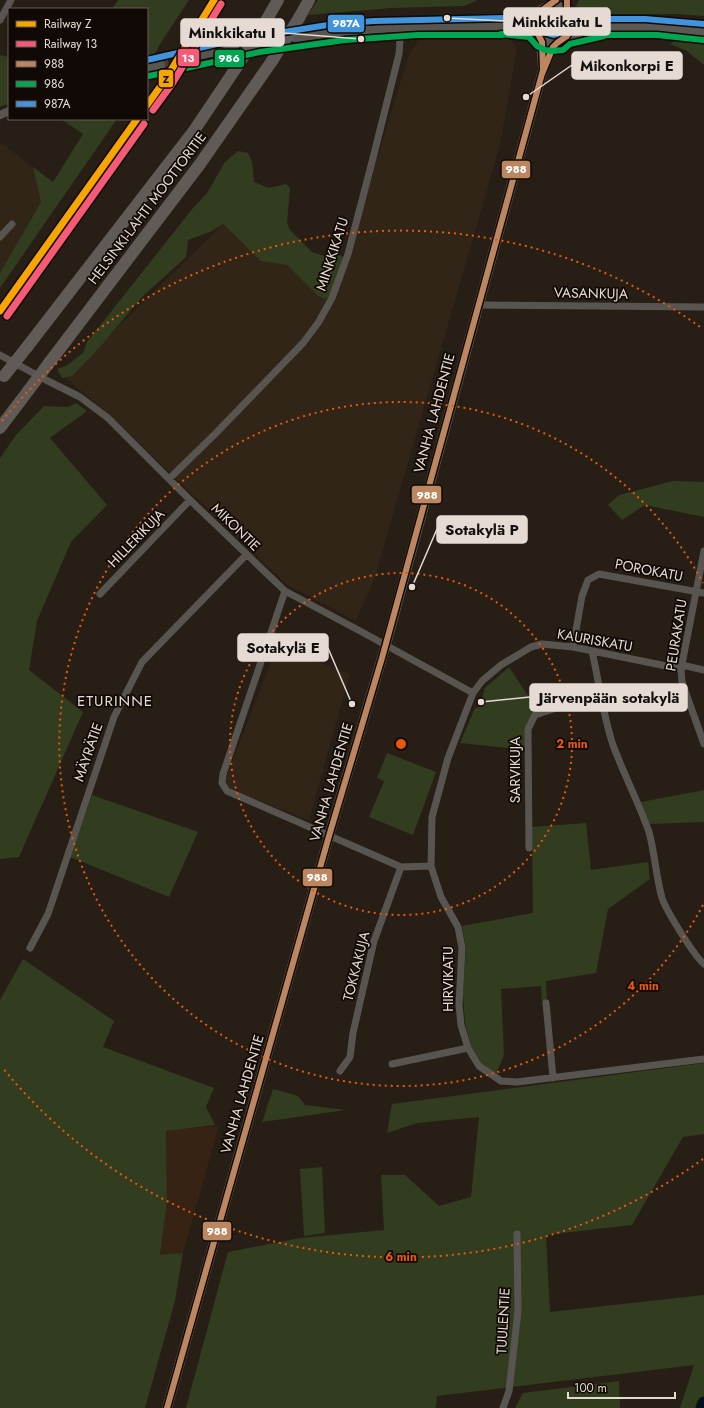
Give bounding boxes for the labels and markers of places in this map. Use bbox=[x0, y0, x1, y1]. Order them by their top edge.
callout: Minkkikatu L bbox=[504, 8, 610, 35]
callout: Minkkikatu I bbox=[181, 19, 284, 46]
callout: Mikonkorpi E bbox=[572, 52, 682, 79]
callout: Sotakylä P bbox=[437, 516, 527, 543]
callout: Sotakylä E bbox=[238, 634, 328, 661]
callout: Järvenpään sotakylä bbox=[530, 684, 687, 711]
centre of rings bbox=[394, 737, 408, 751]

